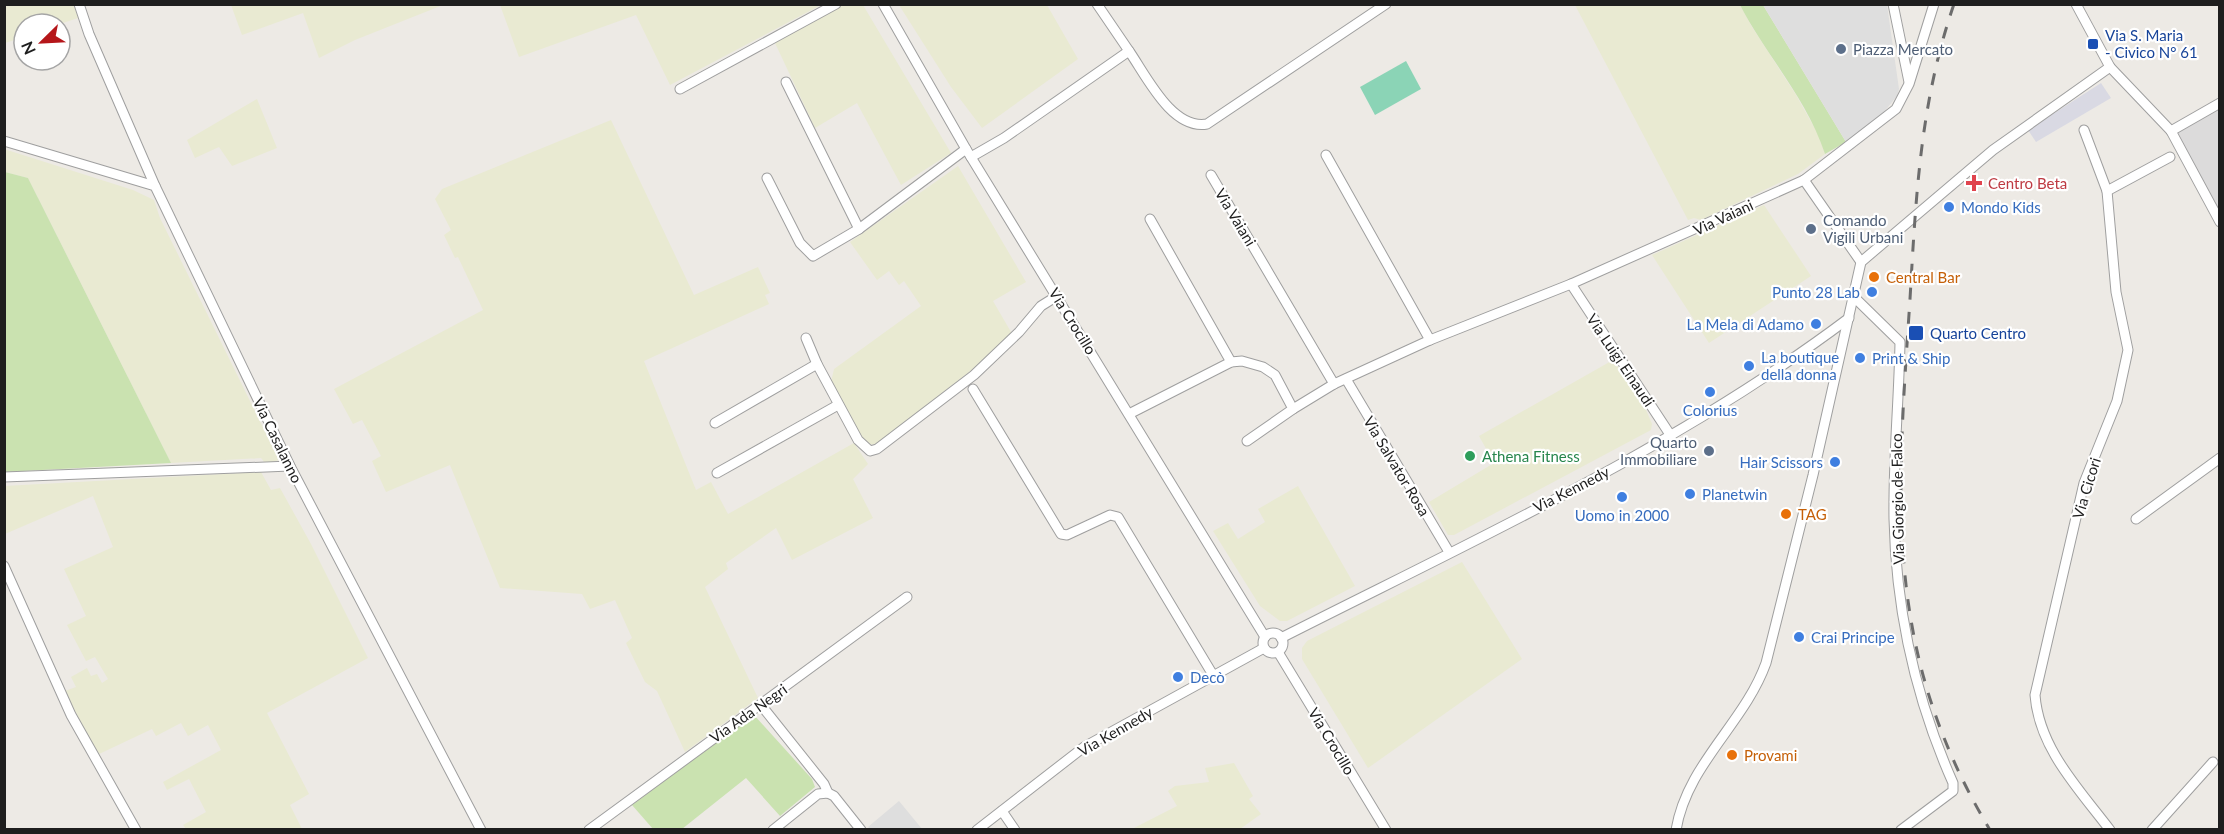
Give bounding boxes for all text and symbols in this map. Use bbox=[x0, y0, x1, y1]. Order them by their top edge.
north arrow bbox=[12, 12, 72, 72]
place label: Via S. Maria - Civico N° 61 bbox=[2105, 26, 2198, 61]
marker: Via S. Maria - Civico N° 61 bbox=[2086, 37, 2100, 51]
text: N bbox=[17, 39, 39, 58]
place label: Piazza Mercato bbox=[1853, 40, 1953, 58]
marker: Piazza Mercato bbox=[1834, 42, 1848, 56]
marker: Centro Beta bbox=[1965, 174, 1983, 192]
place label: Centro Beta bbox=[1988, 174, 2067, 192]
street label: Via Vaiani bbox=[1212, 185, 1260, 249]
street label: Via Vaiani bbox=[1690, 195, 1756, 239]
place label: Mondo Kids bbox=[1961, 198, 2041, 216]
marker: Mondo Kids bbox=[1942, 200, 1956, 214]
place label: Comando Vigili Urbani bbox=[1823, 211, 1903, 246]
marker: Comando Vigili Urbani bbox=[1804, 222, 1818, 236]
place label: Central Bar bbox=[1886, 268, 1961, 286]
marker: Central Bar bbox=[1867, 270, 1881, 284]
place label: Punto 28 Lab bbox=[1772, 283, 1860, 301]
street label: Via Crocillo bbox=[1045, 284, 1101, 358]
marker: Punto 28 Lab bbox=[1865, 285, 1879, 299]
street label: Via Luigi Einaudi bbox=[1583, 310, 1659, 410]
place label: La Mela di Adamo bbox=[1687, 315, 1804, 333]
marker: La Mela di Adamo bbox=[1809, 317, 1823, 331]
marker: Quarto Centro bbox=[1907, 324, 1925, 342]
place label: Quarto Centro bbox=[1930, 324, 2026, 342]
place label: La boutique della donna bbox=[1761, 348, 1839, 383]
place label: Print & Ship bbox=[1872, 349, 1950, 367]
marker: Print & Ship bbox=[1853, 351, 1867, 365]
marker: La boutique della donna bbox=[1742, 359, 1756, 373]
marker: Colorius bbox=[1703, 385, 1717, 399]
street label: Via Casalanno bbox=[250, 394, 306, 486]
place label: Colorius bbox=[1683, 401, 1737, 419]
street label: Via Salvator Rosa bbox=[1360, 413, 1434, 519]
place label: Quarto Immobiliare bbox=[1620, 433, 1697, 468]
street label: Via Giorgio de Falco bbox=[1887, 433, 1907, 565]
marker: Quarto Immobiliare bbox=[1702, 444, 1716, 458]
place label: Athena Fitness bbox=[1482, 447, 1580, 465]
marker: Athena Fitness bbox=[1463, 449, 1477, 463]
place label: Hair Scissors bbox=[1739, 453, 1823, 471]
marker: Hair Scissors bbox=[1828, 455, 1842, 469]
street label: Via Cicori bbox=[2068, 455, 2104, 521]
street label: Via Kennedy bbox=[1530, 462, 1612, 516]
place label: Planetwin bbox=[1702, 485, 1767, 503]
marker: Planetwin bbox=[1683, 487, 1697, 501]
marker: Uomo in 2000 bbox=[1615, 490, 1629, 504]
place label: TAG bbox=[1798, 505, 1827, 523]
place label: Uomo in 2000 bbox=[1575, 506, 1670, 524]
marker: TAG bbox=[1779, 507, 1793, 521]
place label: Crai Principe bbox=[1811, 628, 1895, 646]
marker: Crai Principe bbox=[1792, 630, 1806, 644]
place label: Decò bbox=[1190, 668, 1225, 686]
marker: Decò bbox=[1171, 670, 1185, 684]
street label: Via Ada Negri bbox=[706, 680, 790, 746]
street label: Via Kennedy bbox=[1074, 702, 1156, 760]
street label: Via Crocillo bbox=[1305, 704, 1359, 778]
place label: Provami bbox=[1744, 746, 1797, 764]
marker: Provami bbox=[1725, 748, 1739, 762]

